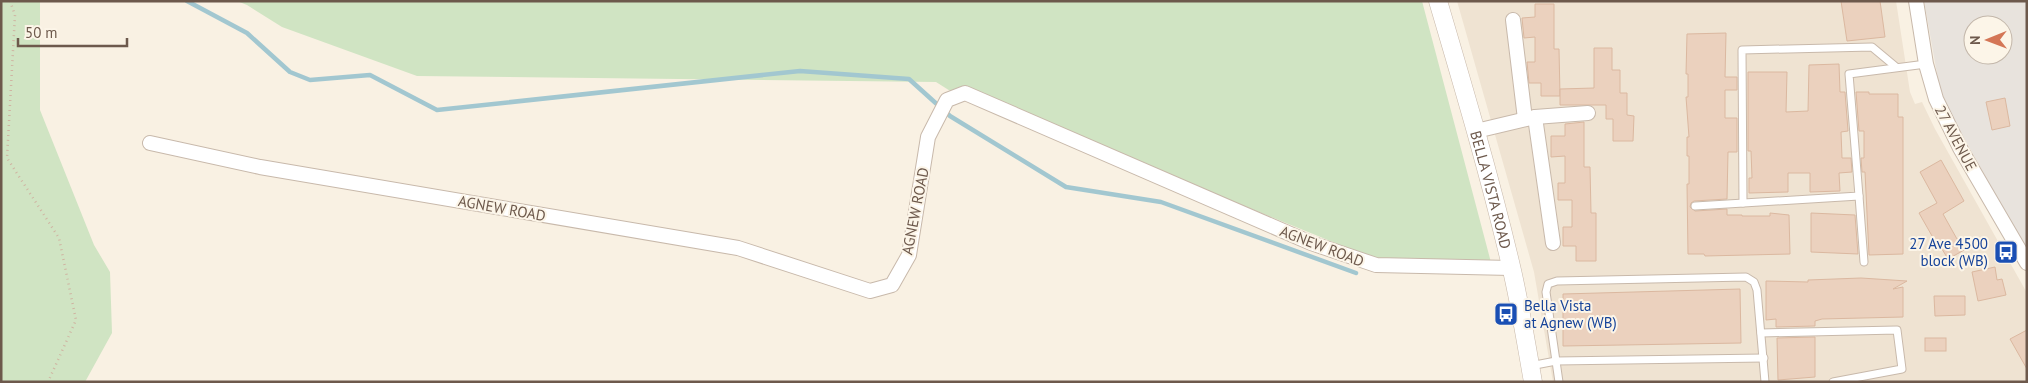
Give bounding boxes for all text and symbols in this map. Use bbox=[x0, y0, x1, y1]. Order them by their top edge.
scale bar bbox=[18, 15, 126, 47]
north arrow bbox=[1963, 15, 2013, 65]
text: 50 m bbox=[25, 23, 58, 42]
text: N bbox=[1966, 35, 1984, 45]
street label: 27 AVENUE bbox=[1931, 102, 1981, 174]
street label: BELLA VISTA ROAD bbox=[1467, 128, 1516, 251]
street label: AGNEW ROAD bbox=[897, 166, 933, 256]
street label: AGNEW ROAD bbox=[457, 191, 547, 225]
street label: AGNEW ROAD bbox=[1277, 221, 1367, 271]
place label: 27 Ave 4500 block (WB) bbox=[1909, 234, 1988, 270]
bus stop icon: 27 Ave 4500 block (WB) bbox=[1993, 239, 2019, 265]
place label: Bella Vista at Agnew (WB) bbox=[1524, 296, 1617, 332]
bus stop icon: Bella Vista at Agnew (WB) bbox=[1493, 301, 1519, 327]

